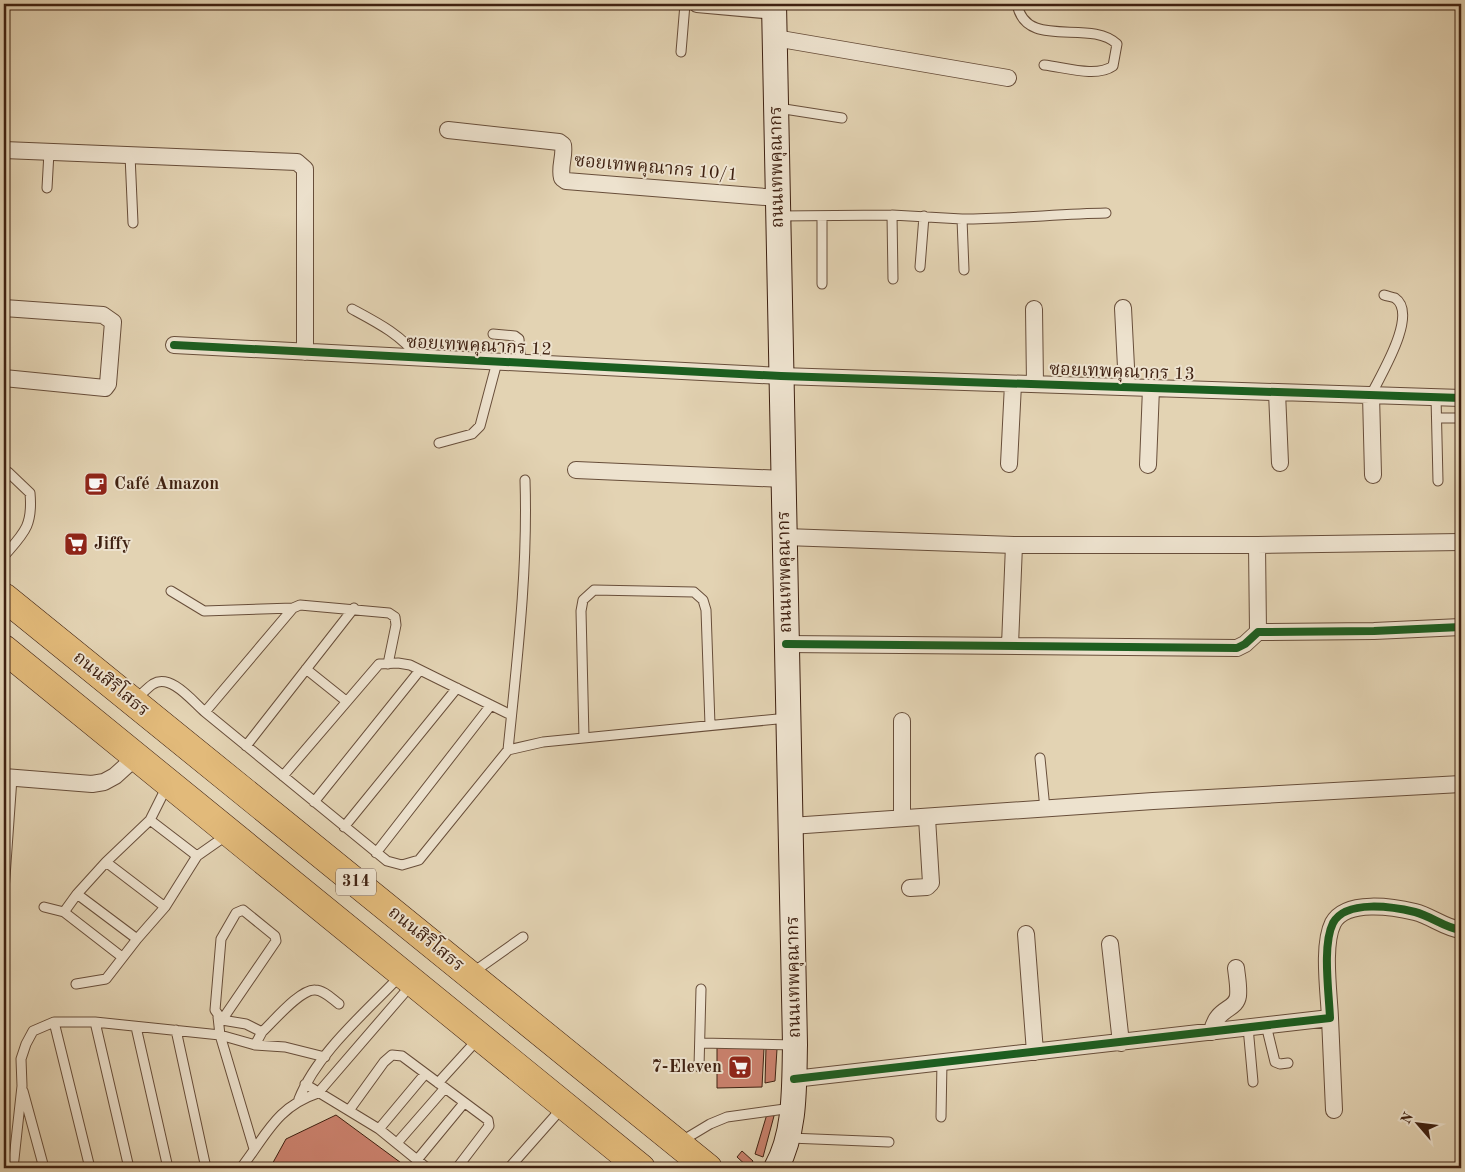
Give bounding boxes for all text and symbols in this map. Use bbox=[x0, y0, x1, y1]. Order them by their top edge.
street label: ถนนเทพคุณากร bbox=[767, 106, 789, 228]
street label: ซอยเทพคุณากร 10/1 bbox=[573, 152, 739, 186]
street label: ซอยเทพคุณากร 12 bbox=[406, 333, 552, 361]
street label: ซอยเทพคุณากร 13 bbox=[1049, 360, 1195, 386]
cafe icon: Café Amazon bbox=[83, 471, 109, 497]
place label: Café Amazon bbox=[114, 475, 219, 493]
street label: ถนนเทพคุณากร bbox=[775, 511, 797, 633]
supermarket icon: Jiffy bbox=[63, 531, 89, 557]
place label: Jiffy bbox=[94, 535, 131, 553]
street label: ถนนสิริโสธร bbox=[70, 644, 156, 720]
road number: 314 bbox=[336, 869, 376, 896]
street label: ถนนสิริโสธร bbox=[385, 899, 471, 975]
street label: ถนนเทพคุณากร bbox=[784, 916, 806, 1038]
supermarket icon: 7-Eleven bbox=[727, 1054, 753, 1080]
place label: 7-Eleven bbox=[651, 1058, 722, 1076]
north arrow bbox=[1392, 1100, 1442, 1150]
text: N bbox=[1399, 1110, 1416, 1126]

